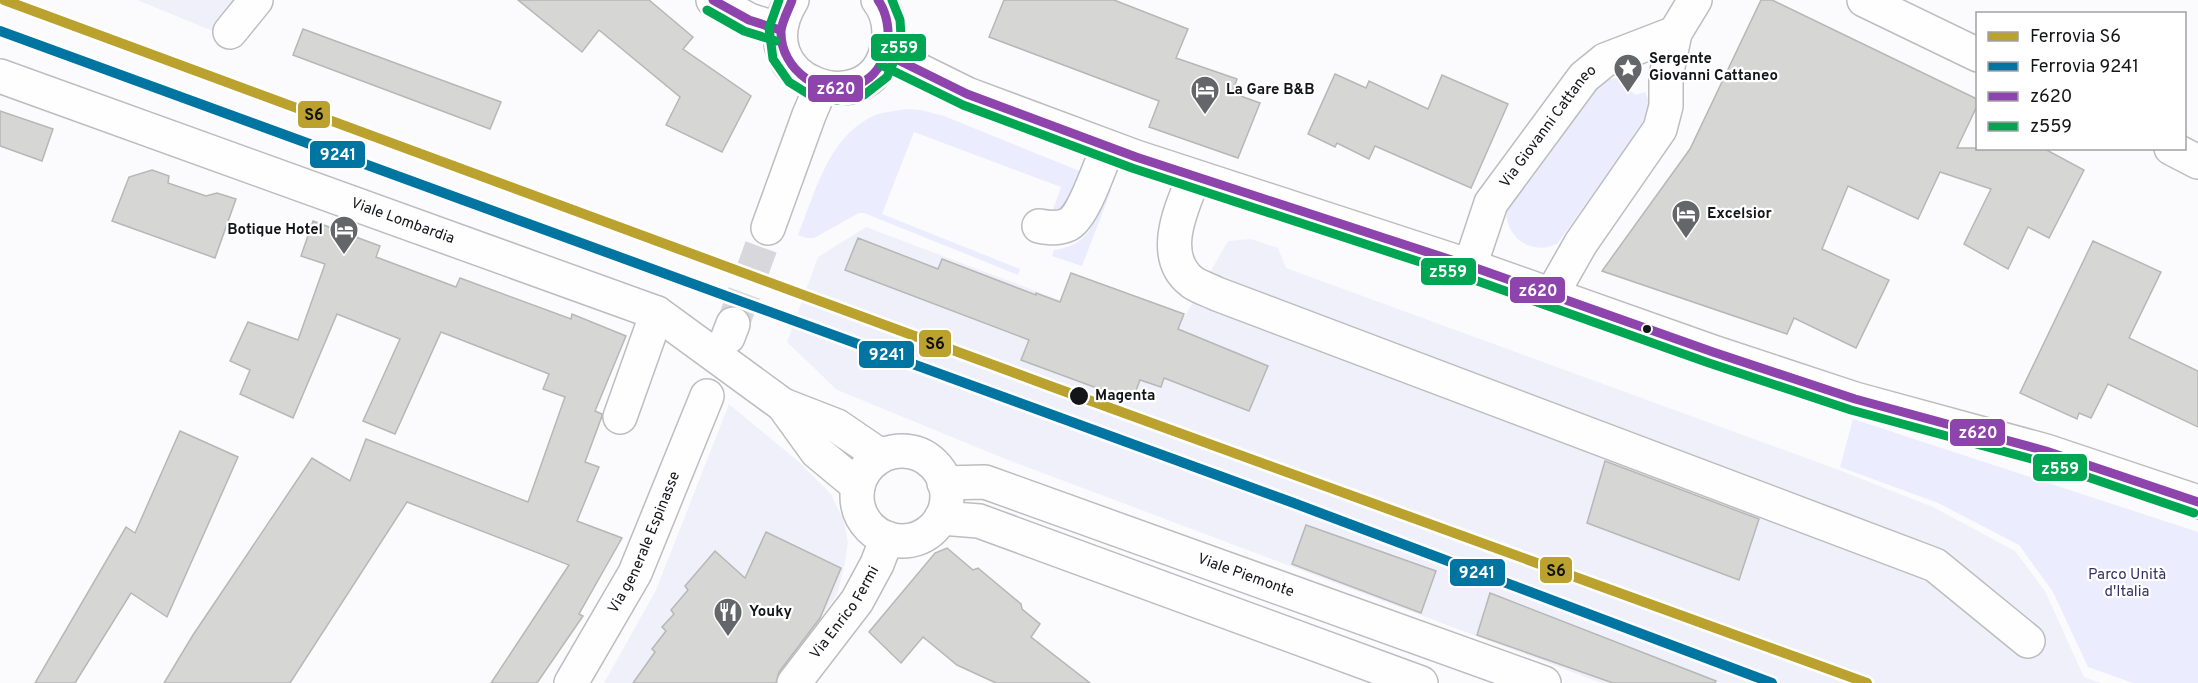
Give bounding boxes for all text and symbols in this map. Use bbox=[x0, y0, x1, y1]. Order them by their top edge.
legend bbox=[1976, 12, 2186, 150]
text: Ferrovia S6 bbox=[2030, 26, 2121, 49]
line badge: z559 bbox=[870, 33, 927, 62]
text: z559 bbox=[880, 39, 918, 59]
place label: Sergente Giovanni Cattaneo bbox=[1649, 50, 1778, 86]
place icon: Sergente Giovanni Cattaneo bbox=[1612, 52, 1644, 94]
text: Ferrovia 9241 bbox=[2030, 56, 2139, 79]
street label: Via Giovanni Cattaneo bbox=[1496, 61, 1601, 192]
line badge: z620 bbox=[807, 74, 864, 103]
hotel icon: La Gare B&B bbox=[1189, 74, 1221, 116]
text: z620 bbox=[817, 80, 855, 100]
place label: La Gare B&B bbox=[1226, 81, 1315, 100]
text: z620 bbox=[2030, 86, 2072, 109]
line badge: S6 bbox=[297, 100, 331, 129]
text: S6 bbox=[304, 106, 324, 126]
text: z559 bbox=[2030, 116, 2072, 139]
line badge: 9241 bbox=[309, 140, 366, 169]
text: 9241 bbox=[320, 146, 356, 166]
street label: Viale Lombardia bbox=[348, 194, 457, 249]
hotel icon: Excelsior bbox=[1670, 198, 1702, 240]
place label: Excelsior bbox=[1707, 205, 1772, 224]
hotel icon: Botique Hotel bbox=[328, 214, 360, 256]
place label: Botique Hotel bbox=[227, 221, 323, 240]
line badge: z559 bbox=[1420, 257, 1477, 286]
text: z559 bbox=[1429, 263, 1467, 283]
line badge: z620 bbox=[1509, 276, 1566, 304]
text: z620 bbox=[1519, 282, 1557, 302]
unlabelled marker bbox=[1641, 323, 1653, 335]
line badge: S6 bbox=[918, 329, 952, 358]
text: S6 bbox=[925, 335, 945, 355]
line badge: 9241 bbox=[858, 340, 915, 369]
text: 9241 bbox=[869, 346, 905, 366]
marker: Magenta bbox=[1068, 385, 1090, 407]
place label: Magenta bbox=[1095, 387, 1155, 406]
line badge: z620 bbox=[1949, 418, 2006, 447]
text: z620 bbox=[1959, 424, 1997, 444]
line badge: z559 bbox=[2032, 453, 2088, 482]
text: z559 bbox=[2041, 460, 2079, 480]
street label: Via generale Espinasse bbox=[604, 469, 685, 617]
street label: Viale Piemonte bbox=[1195, 550, 1297, 602]
line badge: S6 bbox=[1539, 556, 1573, 584]
line badge: 9241 bbox=[1449, 558, 1506, 587]
text: S6 bbox=[1546, 562, 1566, 582]
street label: Via Enrico Fermi bbox=[806, 563, 884, 663]
text: 9241 bbox=[1459, 564, 1495, 584]
park label: Parco Unità d'Italia bbox=[2088, 566, 2166, 602]
restaurant icon: Youky bbox=[712, 596, 744, 638]
place label: Youky bbox=[749, 603, 792, 622]

